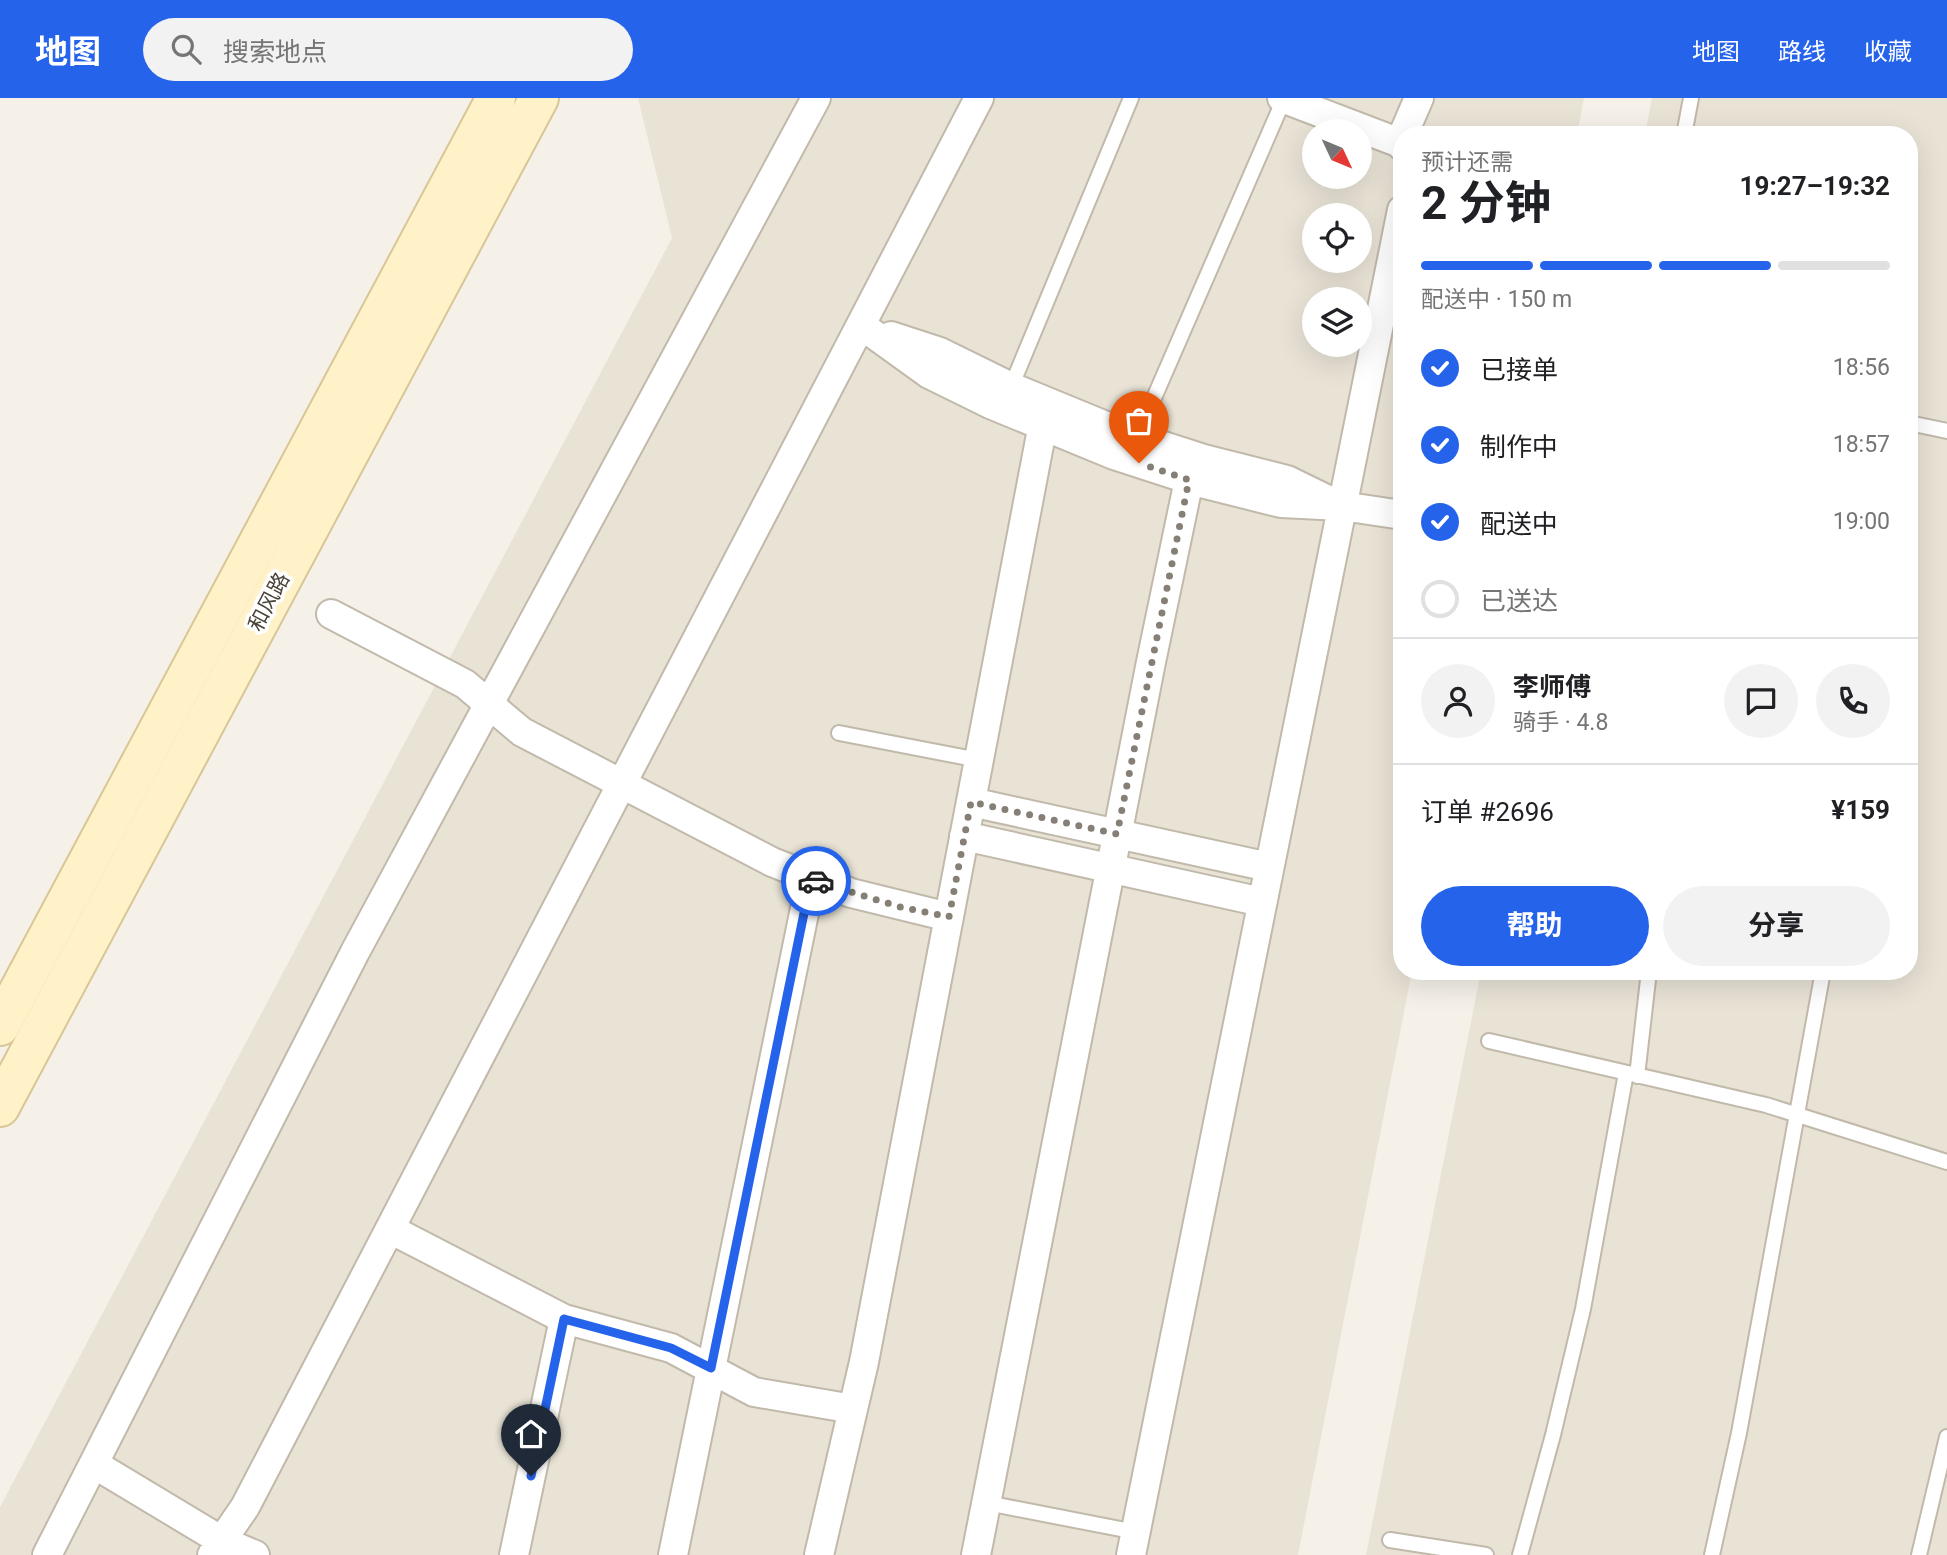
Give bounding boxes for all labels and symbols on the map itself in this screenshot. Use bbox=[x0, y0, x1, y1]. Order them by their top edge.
north arrow bbox=[1302, 119, 1372, 189]
pin bbox=[1109, 391, 1169, 463]
street label: 和风路 bbox=[244, 569, 294, 635]
courier bbox=[781, 846, 851, 916]
pin bbox=[501, 1404, 561, 1476]

